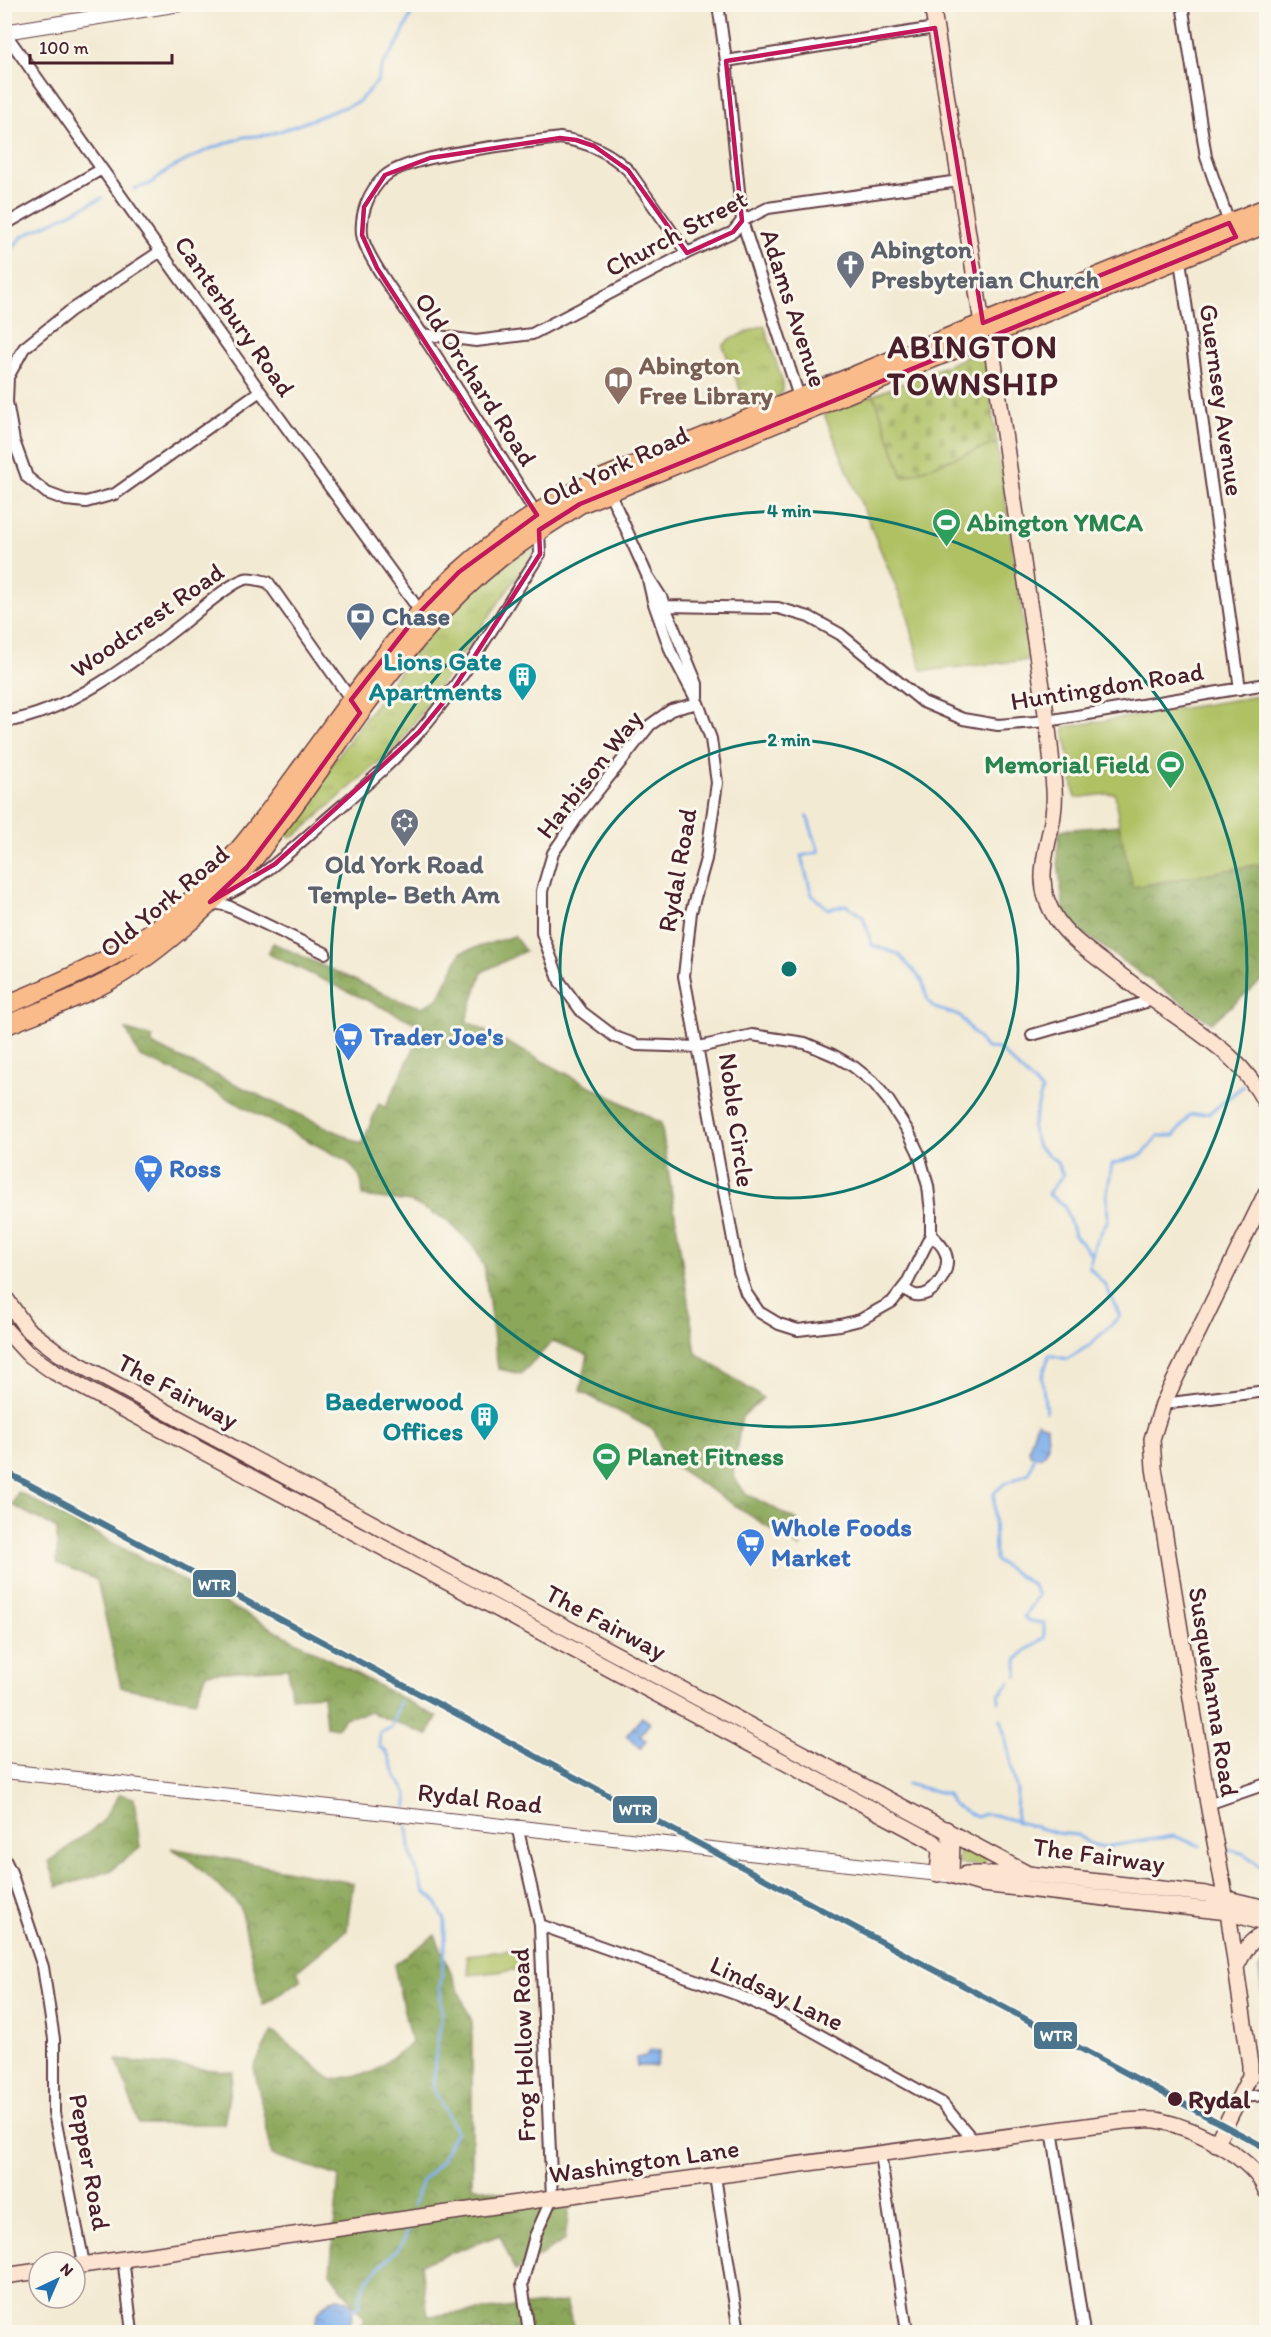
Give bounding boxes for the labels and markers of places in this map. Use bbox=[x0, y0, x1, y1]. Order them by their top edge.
place label: Abington Presbyterian Church bbox=[870, 233, 1100, 295]
church icon: Abington Presbyterian Church bbox=[834, 248, 866, 290]
place label: Abington Free Library bbox=[638, 349, 773, 411]
library icon: Abington Free Library bbox=[602, 364, 634, 406]
sports icon: Abington YMCA bbox=[930, 506, 962, 548]
place label: Abington YMCA bbox=[966, 506, 1143, 538]
bank icon: Chase bbox=[345, 600, 377, 642]
place label: Chase bbox=[382, 600, 450, 632]
place label: Lions Gate Apartments bbox=[368, 645, 502, 707]
building icon: Lions Gate Apartments bbox=[507, 660, 539, 702]
place label: Memorial Field bbox=[984, 748, 1150, 780]
sports icon: Memorial Field bbox=[1154, 748, 1186, 790]
synagogue icon: Old York Road Temple- Beth Am bbox=[388, 806, 420, 848]
place label: Old York Road Temple- Beth Am bbox=[307, 848, 500, 910]
centre of rings bbox=[779, 959, 799, 979]
supermarket icon: Trader Joe's bbox=[333, 1020, 365, 1062]
place label: Trader Joe's bbox=[369, 1020, 504, 1052]
supermarket icon: Ross bbox=[132, 1152, 164, 1194]
place label: Ross bbox=[169, 1152, 221, 1184]
place label: Baederwood Offices bbox=[325, 1385, 464, 1447]
building icon: Baederwood Offices bbox=[468, 1400, 500, 1442]
sports icon: Planet Fitness bbox=[590, 1440, 622, 1482]
place label: Planet Fitness bbox=[627, 1440, 784, 1472]
place label: Whole Foods Market bbox=[771, 1511, 912, 1573]
supermarket icon: Whole Foods Market bbox=[734, 1526, 766, 1568]
place label: Rydal bbox=[1188, 2083, 1251, 2115]
marker: Rydal bbox=[1166, 2090, 1184, 2108]

